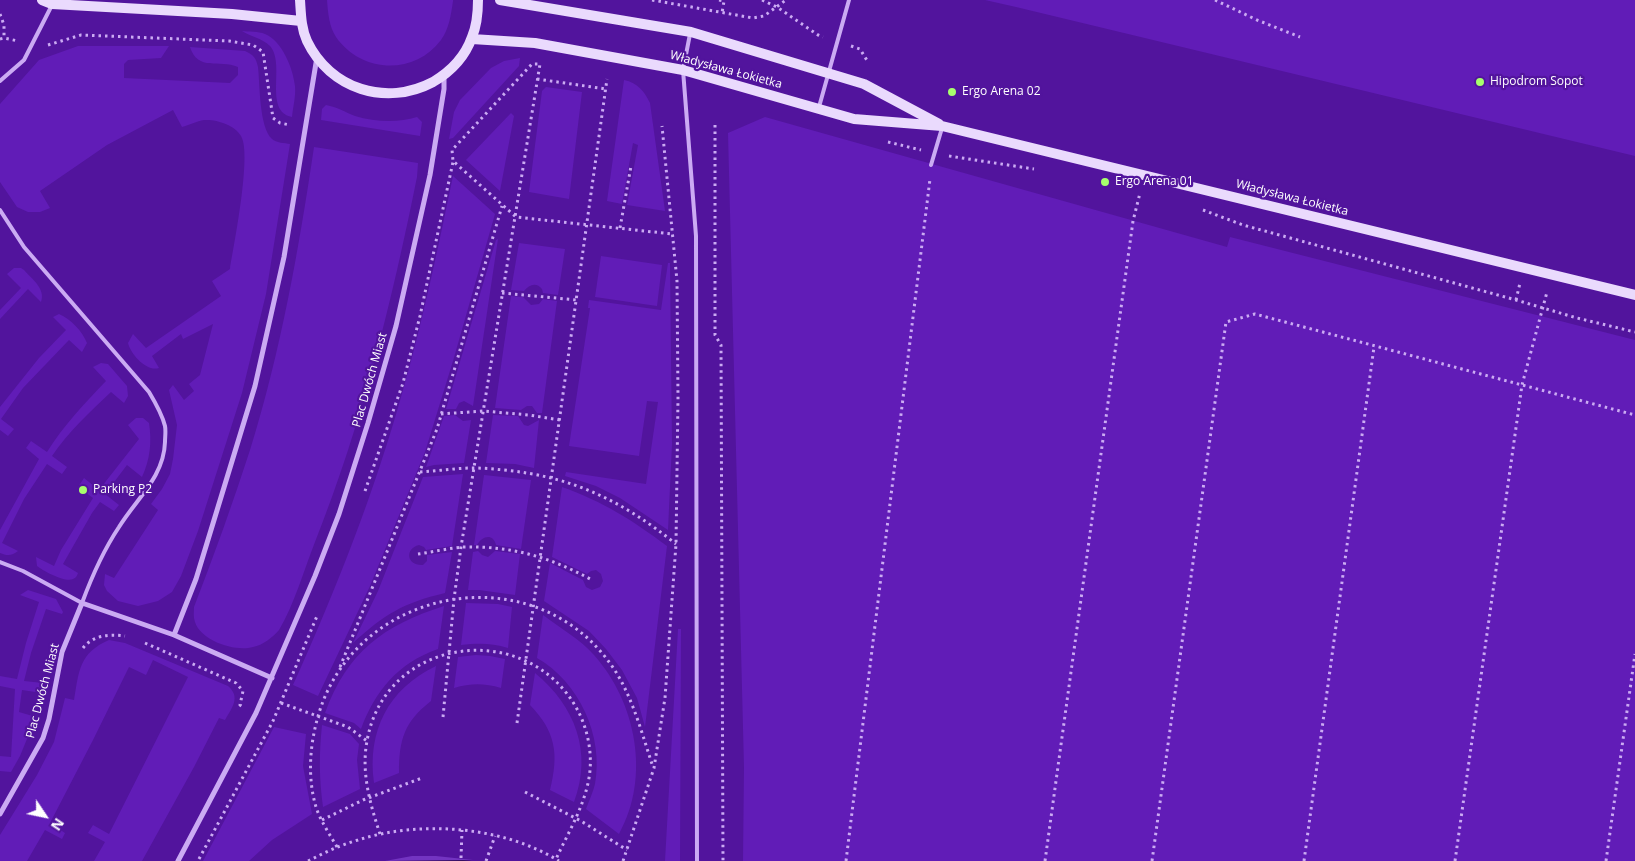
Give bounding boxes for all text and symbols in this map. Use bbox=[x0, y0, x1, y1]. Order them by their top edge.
street label: Władysława Łokietka bbox=[668, 48, 784, 92]
place label: Hipodrom Sopot bbox=[1490, 75, 1583, 89]
marker: Hipodrom Sopot bbox=[1474, 76, 1486, 88]
place label: Ergo Arena 02 bbox=[962, 85, 1041, 99]
marker: Ergo Arena 02 bbox=[946, 86, 958, 98]
place label: Ergo Arena 01 bbox=[1115, 175, 1194, 189]
marker: Ergo Arena 01 bbox=[1099, 176, 1111, 188]
street label: Władysława Łokietka bbox=[1234, 177, 1350, 219]
street label: Plac Dwóch Miast bbox=[350, 331, 390, 429]
place label: Parking P2 bbox=[93, 483, 152, 497]
marker: Parking P2 bbox=[77, 484, 89, 496]
street label: Plac Dwóch Miast bbox=[23, 642, 63, 740]
north arrow bbox=[20, 791, 70, 841]
text: N bbox=[47, 815, 69, 835]

